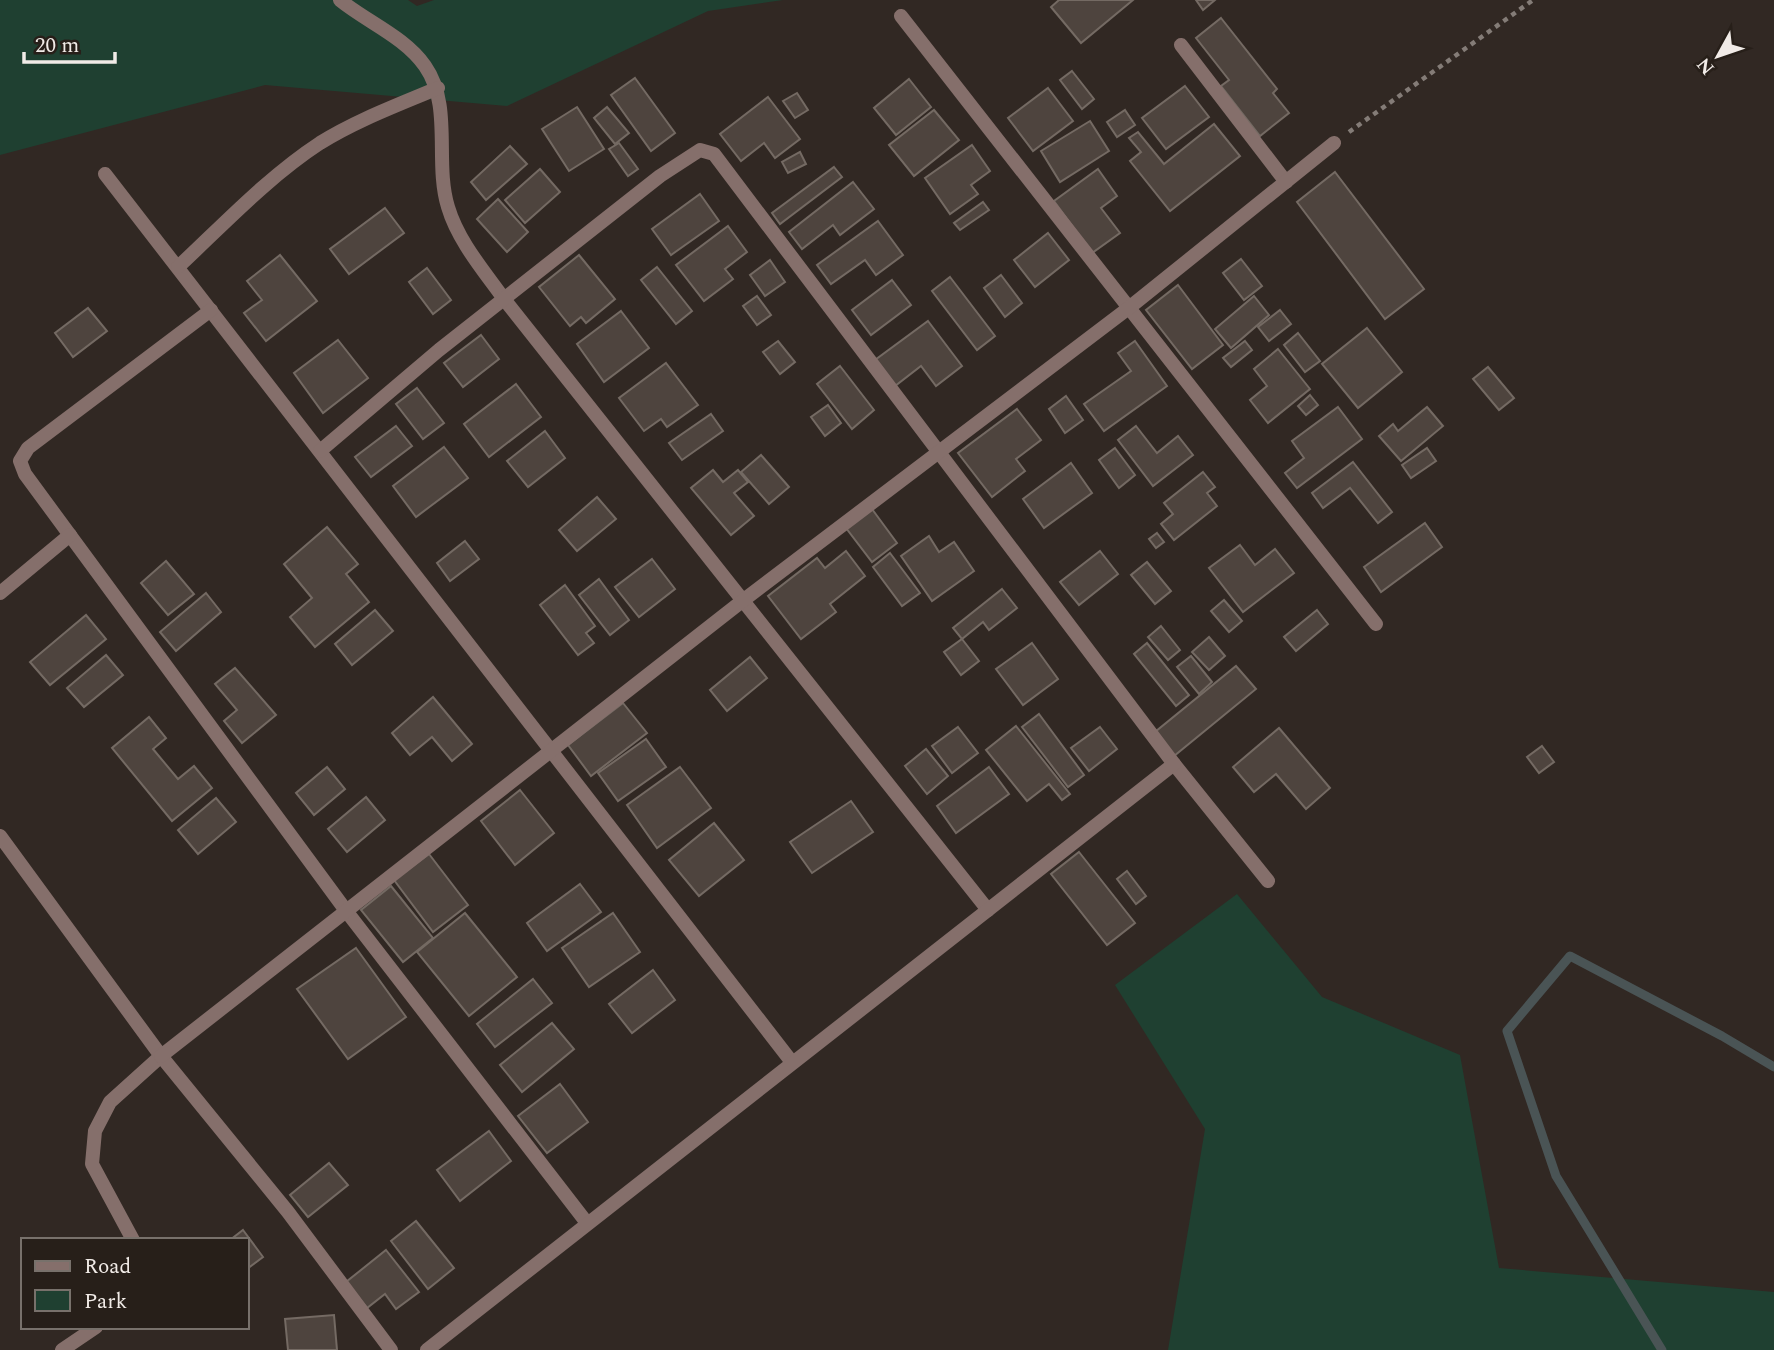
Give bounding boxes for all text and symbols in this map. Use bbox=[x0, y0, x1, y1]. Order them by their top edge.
scale bar bbox=[24, 21, 116, 65]
north arrow bbox=[1683, 21, 1753, 91]
text: 20 m bbox=[35, 30, 79, 62]
text: N bbox=[1690, 51, 1722, 81]
legend bbox=[21, 1238, 248, 1329]
text: Road bbox=[84, 1251, 131, 1283]
text: Park bbox=[84, 1286, 128, 1318]

